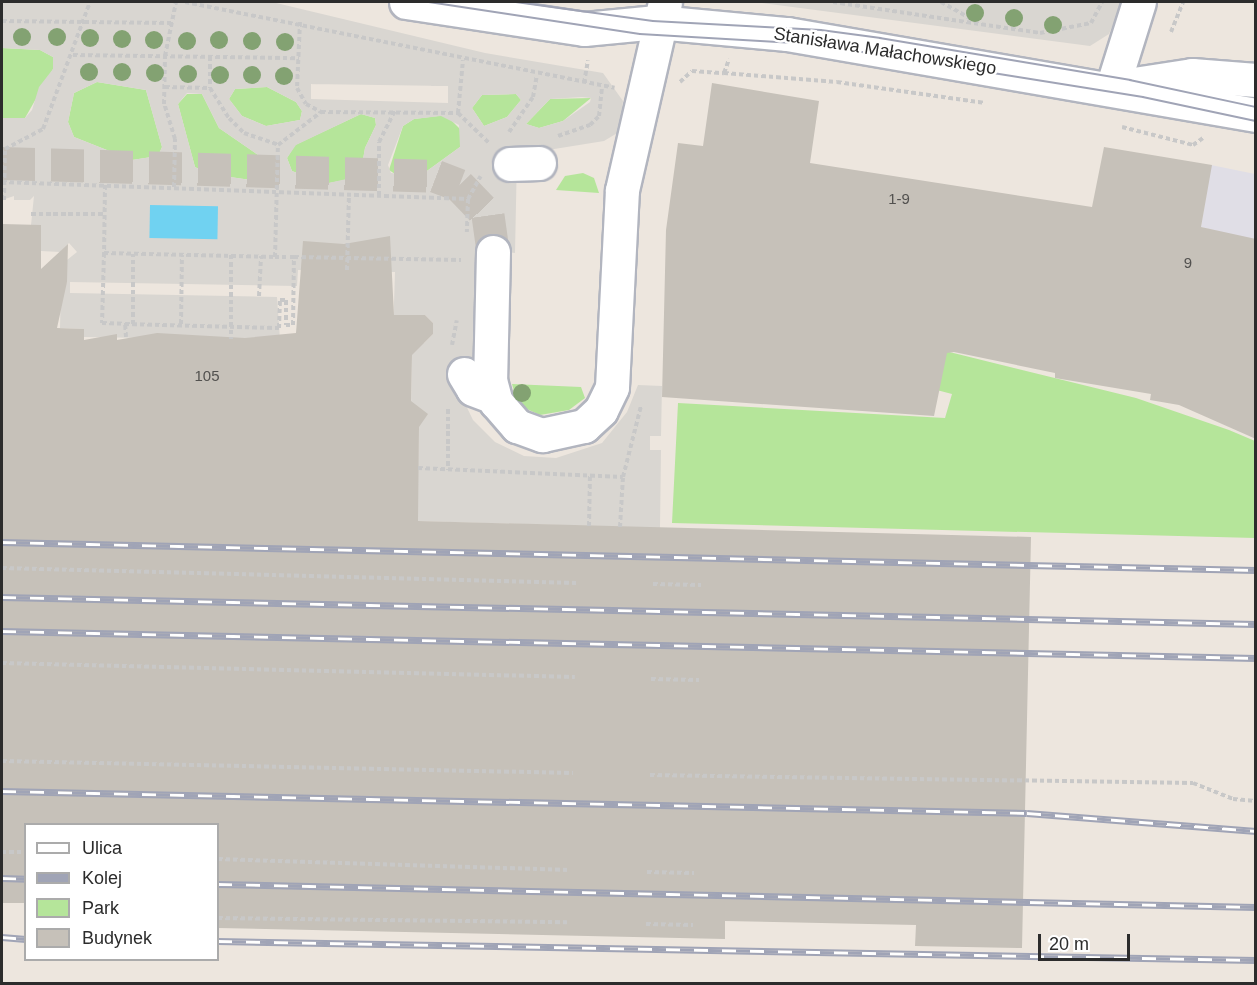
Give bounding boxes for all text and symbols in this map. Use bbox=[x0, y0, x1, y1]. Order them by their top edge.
street label: Stanisława Małachowskiego bbox=[772, 23, 998, 79]
house number: 1-9 bbox=[888, 190, 910, 208]
house number: 9 bbox=[1184, 254, 1192, 272]
house number: 105 bbox=[194, 367, 220, 385]
legend bbox=[24, 823, 219, 961]
text: Ulica bbox=[82, 838, 122, 858]
text: Kolej bbox=[82, 868, 122, 888]
text: Park bbox=[82, 898, 119, 918]
scale bar bbox=[1041, 922, 1132, 960]
text: Budynek bbox=[82, 928, 152, 948]
text: 20 m bbox=[1049, 934, 1089, 954]

